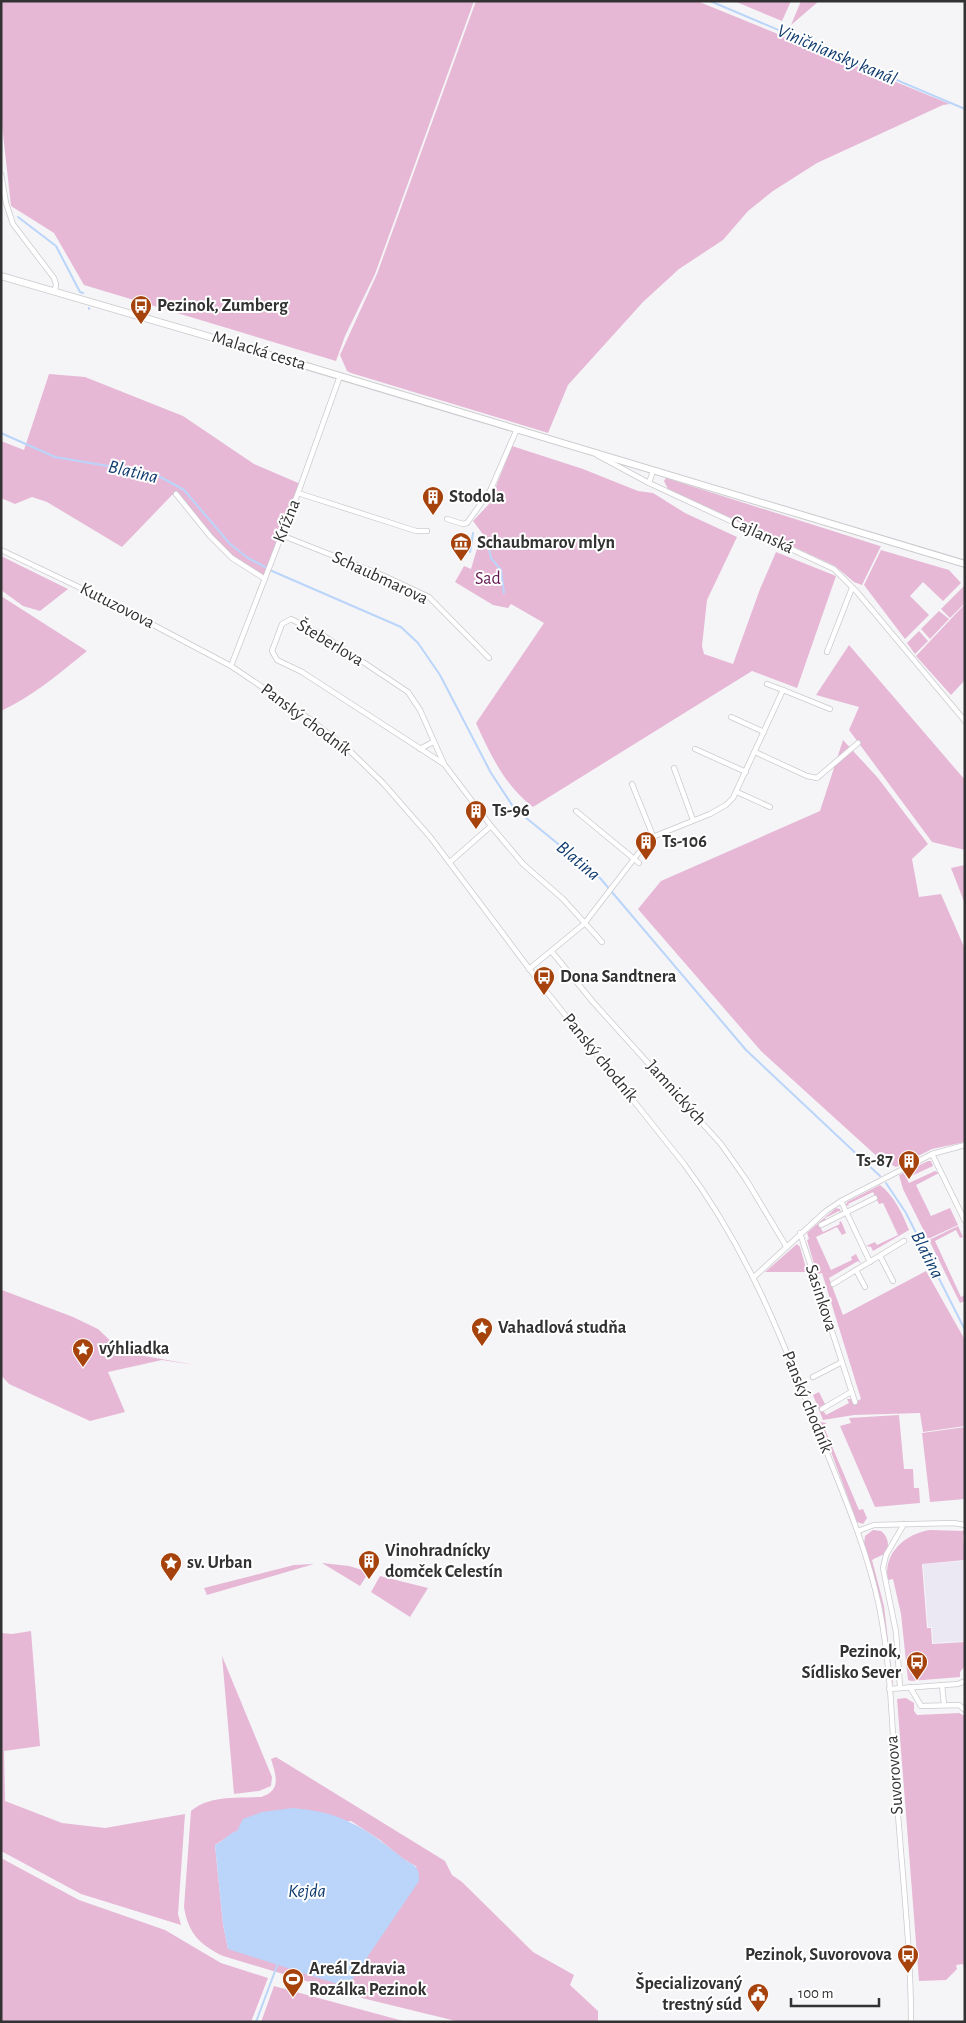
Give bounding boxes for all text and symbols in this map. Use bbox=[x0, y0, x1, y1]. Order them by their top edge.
water label: Viničniansky kanál bbox=[774, 21, 900, 89]
bus stop icon: Pezinok, Zumberg bbox=[129, 294, 153, 325]
place label: Pezinok, Zumberg bbox=[157, 297, 289, 315]
street label: Malacká cesta bbox=[210, 328, 308, 374]
water label: Blatina bbox=[106, 457, 160, 487]
building icon: Stodola bbox=[421, 485, 445, 516]
place label: Stodola bbox=[449, 488, 505, 506]
street label: Krížna bbox=[270, 497, 304, 545]
street label: Cajlanská bbox=[728, 513, 796, 557]
museum icon: Schaubmarov mlyn bbox=[449, 531, 473, 562]
place label: Schaubmarov mlyn bbox=[477, 534, 615, 552]
street label: Schaubmarova bbox=[329, 548, 431, 608]
park label: Sad bbox=[475, 570, 501, 588]
street label: Kutuzovova bbox=[77, 580, 157, 632]
street label: Šteberlova bbox=[294, 614, 368, 670]
street label: Panský chodník bbox=[257, 680, 355, 760]
building icon: Ts-96 bbox=[464, 799, 488, 830]
place label: Ts-96 bbox=[492, 802, 530, 820]
building icon: Ts-106 bbox=[634, 830, 658, 861]
place label: Ts-106 bbox=[662, 833, 707, 851]
water label: Blatina bbox=[553, 838, 603, 884]
bus stop icon: Dona Sandtnera bbox=[532, 965, 556, 996]
place label: Dona Sandtnera bbox=[560, 968, 677, 986]
street label: Panský chodník bbox=[559, 1010, 642, 1106]
street label: Jamnických bbox=[643, 1057, 709, 1129]
building icon: Ts-87 bbox=[897, 1149, 921, 1180]
place label: Ts-87 bbox=[856, 1152, 893, 1170]
water label: Blatina bbox=[907, 1228, 947, 1282]
street label: Sasinkova bbox=[802, 1262, 840, 1334]
place icon: Vahadlová studňa bbox=[470, 1316, 494, 1347]
place label: Vahadlová studňa bbox=[498, 1319, 627, 1337]
place icon: výhliadka bbox=[71, 1337, 95, 1368]
place label: výhliadka bbox=[99, 1340, 170, 1358]
street label: Panský chodník bbox=[778, 1348, 836, 1456]
place label: Vinohradnícky domček Celestín bbox=[385, 1542, 503, 1581]
building icon: Vinohradnícky domček Celestín bbox=[357, 1549, 381, 1580]
place icon: sv. Urban bbox=[159, 1551, 183, 1582]
place label: sv. Urban bbox=[187, 1554, 252, 1572]
place label: Pezinok, Sídlisko Sever bbox=[802, 1643, 902, 1682]
bus stop icon: Pezinok, Sídlisko Sever bbox=[905, 1650, 929, 1681]
street label: Suvorovova bbox=[883, 1735, 907, 1815]
water label: Kejda bbox=[288, 1882, 326, 1901]
bus stop icon: Pezinok, Suvorovova bbox=[896, 1943, 920, 1974]
place label: Pezinok, Suvorovova bbox=[745, 1946, 892, 1964]
place label: Areál Zdravia Rozálka Pezinok bbox=[309, 1960, 426, 1999]
sports icon: Areál Zdravia Rozálka Pezinok bbox=[281, 1967, 305, 1998]
place label: Špecializovaný trestný súd bbox=[635, 1972, 743, 2014]
scale bar bbox=[791, 1976, 878, 2008]
public building icon: Špecializovaný trestný súd bbox=[746, 1982, 770, 2013]
text: 100 m bbox=[798, 1986, 833, 2001]

